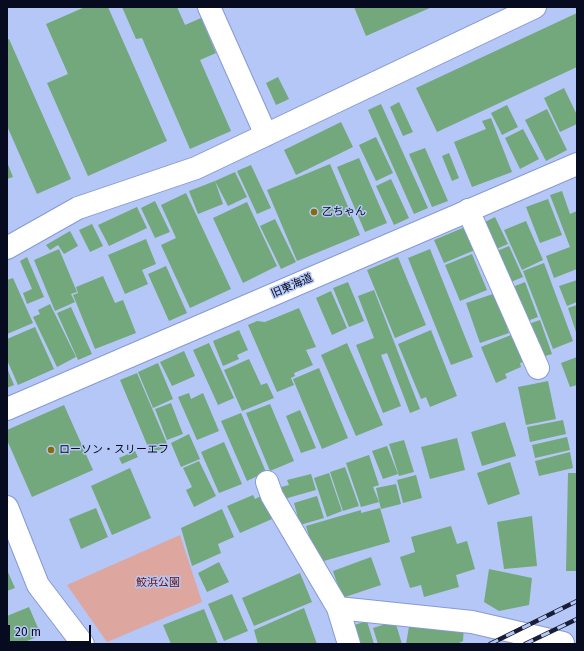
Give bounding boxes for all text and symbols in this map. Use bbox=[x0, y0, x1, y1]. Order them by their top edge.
place label: 乙ちゃん bbox=[322, 205, 366, 219]
marker: 乙ちゃん bbox=[309, 207, 319, 217]
street label: 旧東海道 bbox=[269, 271, 315, 301]
place label: ローソン・スリーエフ bbox=[59, 443, 169, 457]
marker: ローソン・スリーエフ bbox=[46, 445, 56, 455]
park label: 鮫浜公園 bbox=[136, 576, 180, 590]
scale bar bbox=[10, 617, 93, 643]
text: 20 m bbox=[15, 625, 41, 639]

